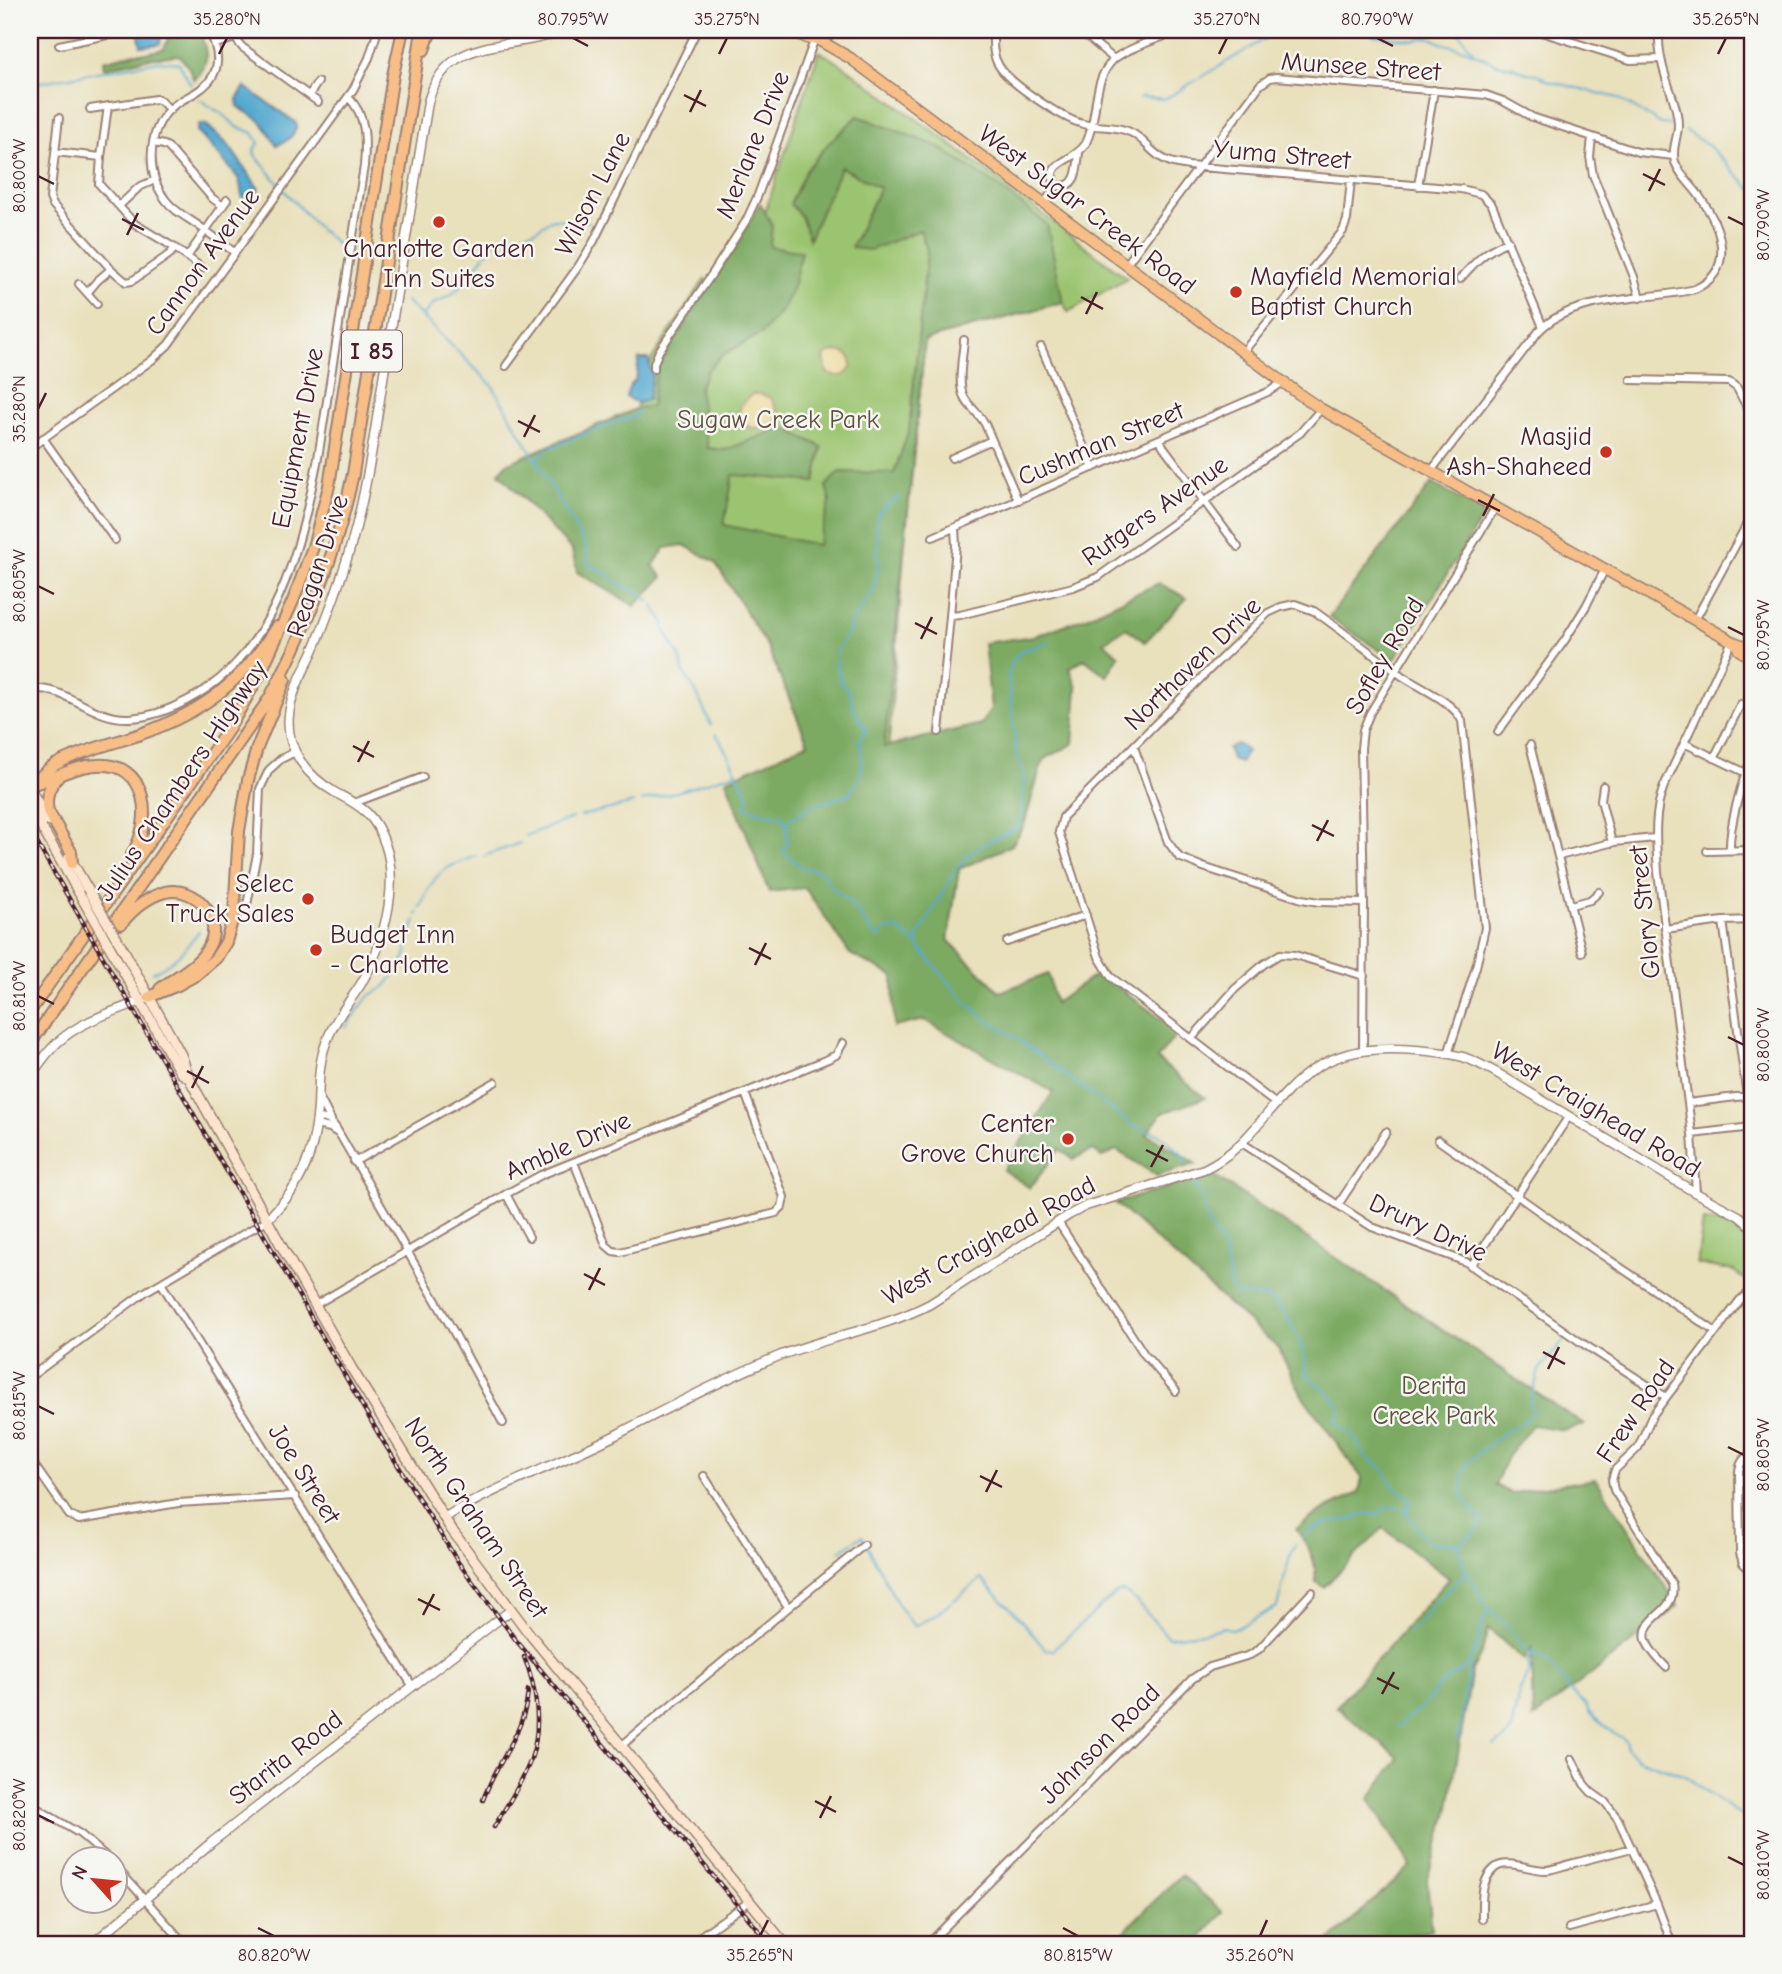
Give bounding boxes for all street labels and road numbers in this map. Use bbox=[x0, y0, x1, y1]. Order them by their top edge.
street label: Munsee Street bbox=[1280, 46, 1443, 88]
street label: Merlane Drive bbox=[710, 67, 796, 223]
street label: West Sugar Creek Road bbox=[973, 119, 1201, 301]
street label: Wilson Lane bbox=[549, 127, 637, 261]
street label: Yuma Street bbox=[1212, 134, 1353, 176]
street label: Cannon Avenue bbox=[140, 183, 266, 341]
road number: I 85 bbox=[342, 330, 402, 372]
street label: Equipment Drive bbox=[266, 345, 330, 531]
street label: Cushman Street bbox=[1014, 395, 1190, 492]
street label: Rutgers Avenue bbox=[1076, 450, 1234, 572]
street label: Reagan Drive bbox=[281, 491, 355, 641]
street label: Northaven Drive bbox=[1118, 591, 1268, 737]
street label: Sofley Road bbox=[1339, 592, 1431, 720]
street label: Julius Chambers Highway bbox=[90, 655, 274, 907]
street label: Glory Street bbox=[1623, 842, 1667, 980]
street label: West Craighead Road bbox=[1486, 1036, 1706, 1184]
street label: Amble Drive bbox=[501, 1105, 635, 1187]
street label: West Craighead Road bbox=[877, 1170, 1101, 1312]
street label: Drury Drive bbox=[1364, 1188, 1492, 1268]
street label: Frew Road bbox=[1591, 1354, 1681, 1468]
street label: North Graham Street bbox=[398, 1412, 555, 1625]
street label: Joe Street bbox=[261, 1418, 347, 1531]
street label: Johnson Road bbox=[1034, 1678, 1166, 1810]
street label: Starita Road bbox=[223, 1704, 349, 1812]

